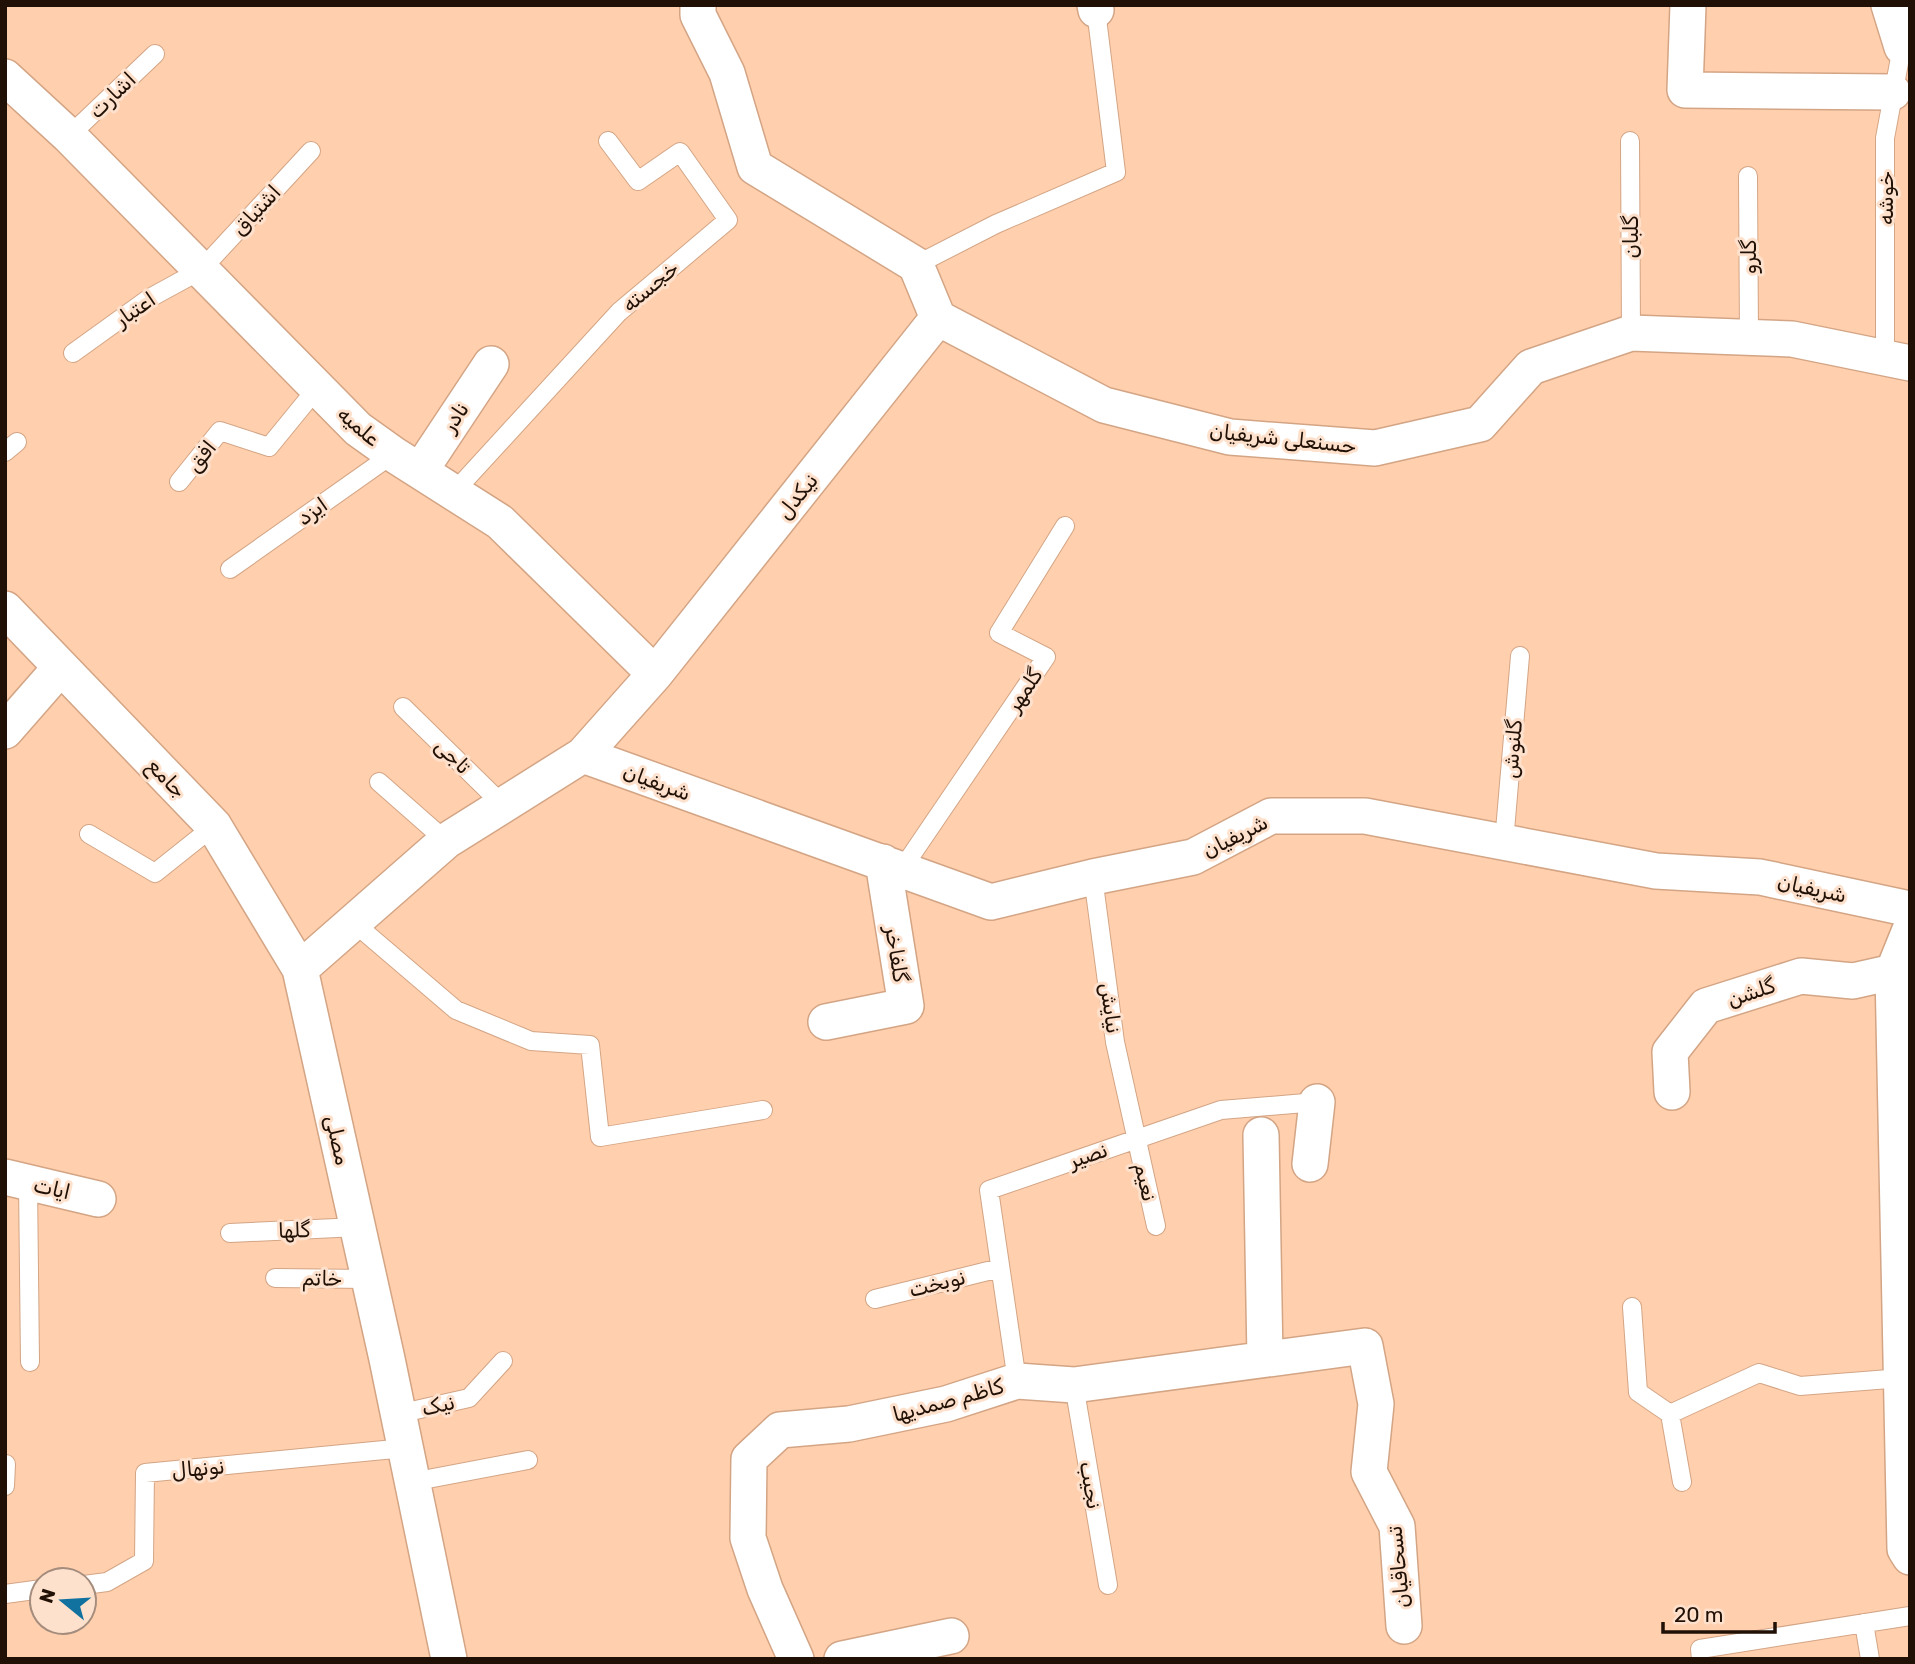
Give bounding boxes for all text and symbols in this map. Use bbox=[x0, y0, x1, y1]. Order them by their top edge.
street label: اشارت bbox=[83, 67, 141, 123]
street label: خوشه bbox=[1873, 171, 1898, 225]
street label: اشتیاق bbox=[226, 179, 286, 241]
street label: گلبان bbox=[1618, 215, 1643, 259]
street label: گلرو bbox=[1736, 239, 1762, 274]
street label: خجسته bbox=[617, 255, 683, 317]
street label: اعتبار bbox=[108, 286, 160, 333]
street label: نادر bbox=[435, 397, 474, 438]
street label: علمیه bbox=[333, 401, 385, 451]
street label: حسنعلی شریفیان bbox=[1208, 418, 1358, 458]
street label: افق bbox=[181, 435, 221, 477]
street label: نیکدل bbox=[771, 468, 823, 524]
street label: ایزد bbox=[292, 492, 332, 530]
street label: گلمهر bbox=[999, 663, 1048, 718]
street label: گلنوش bbox=[1497, 718, 1527, 779]
street label: تاجی bbox=[430, 733, 477, 779]
street label: جامع bbox=[140, 753, 192, 805]
street label: شریفیان bbox=[620, 758, 694, 806]
street label: شریفیان bbox=[1198, 809, 1272, 863]
street label: شریفیان bbox=[1775, 868, 1849, 908]
street label: گلفاخر bbox=[880, 922, 914, 984]
street label: گلشن bbox=[1724, 972, 1778, 1011]
street label: نیایش bbox=[1095, 981, 1127, 1035]
street label: مصلی bbox=[320, 1112, 356, 1168]
street label: نصیر bbox=[1063, 1137, 1111, 1174]
street label: نعیم bbox=[1128, 1160, 1163, 1204]
street label: ایات bbox=[31, 1172, 73, 1204]
street label: گلها bbox=[277, 1217, 311, 1243]
street label: نوبخت bbox=[906, 1264, 968, 1302]
street label: خاتم bbox=[302, 1265, 342, 1293]
street label: کاظم صمدیها bbox=[890, 1373, 1007, 1429]
street label: نیک bbox=[419, 1389, 457, 1421]
street label: نونهال bbox=[170, 1453, 226, 1483]
street label: نجیب bbox=[1075, 1459, 1107, 1511]
street label: تسحاقیان bbox=[1381, 1524, 1415, 1609]
north arrow bbox=[28, 1566, 98, 1636]
text: N bbox=[34, 1586, 60, 1606]
scale bar bbox=[1663, 1590, 1775, 1634]
text: 20 m bbox=[1674, 1602, 1723, 1627]

